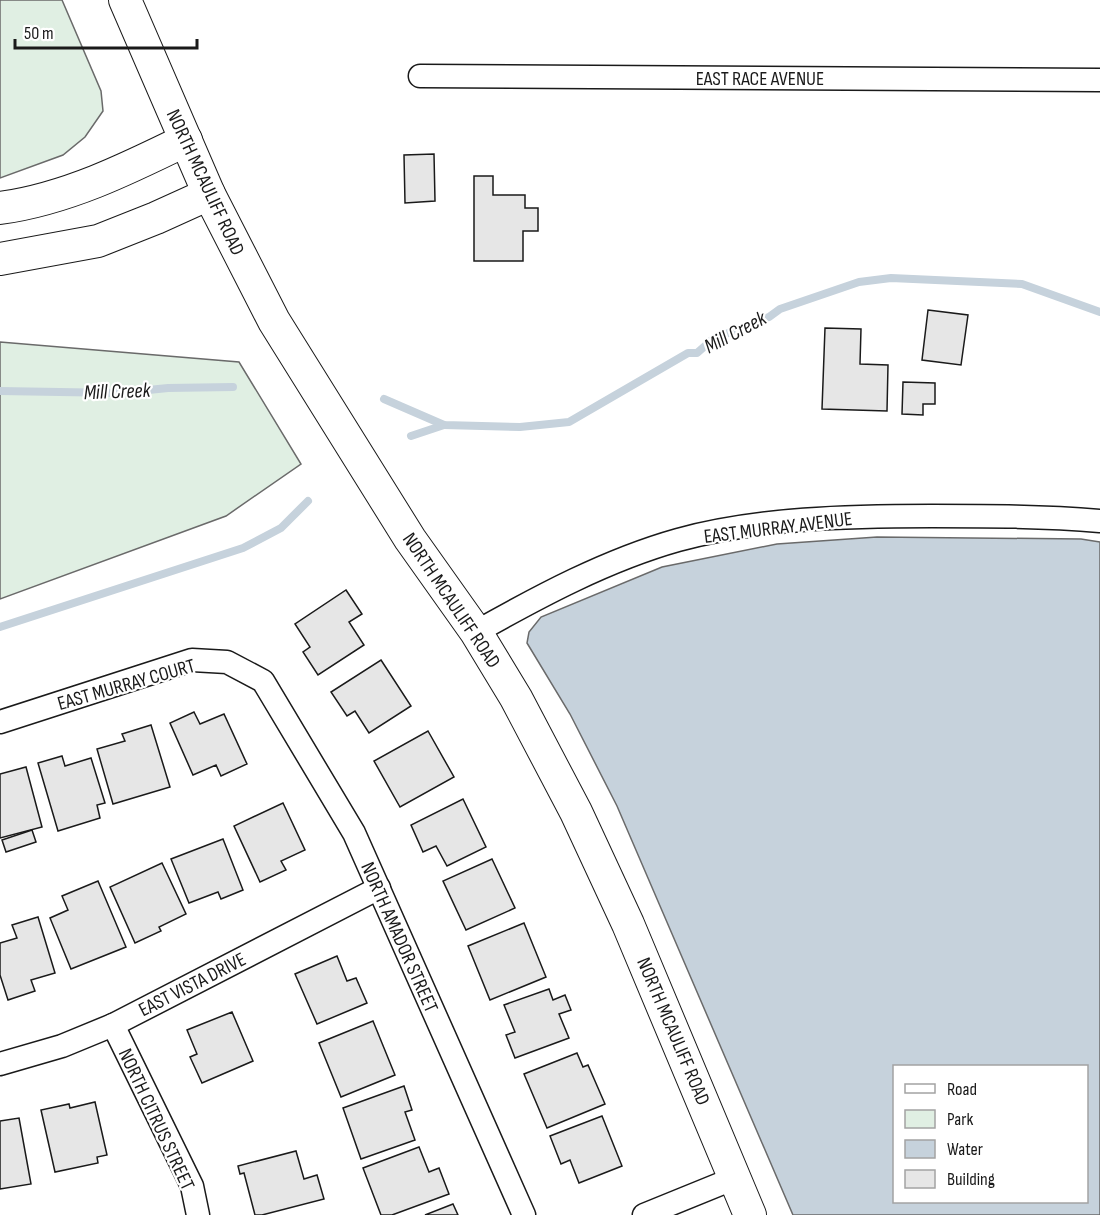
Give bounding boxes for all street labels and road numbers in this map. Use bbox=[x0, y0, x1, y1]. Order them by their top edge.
street label: EAST RACE AVENUE bbox=[696, 67, 824, 91]
street label: NORTH MCAULIFF ROAD bbox=[161, 106, 249, 259]
street label: EAST MURRAY AVENUE bbox=[703, 507, 854, 549]
street label: NORTH MCAULIFF ROAD bbox=[397, 528, 505, 673]
street label: EAST MURRAY COURT bbox=[55, 654, 198, 716]
street label: NORTH AMADOR STREET bbox=[355, 859, 443, 1016]
street label: EAST VISTA DRIVE bbox=[135, 948, 250, 1022]
street label: NORTH MCAULIFF ROAD bbox=[631, 954, 715, 1109]
street label: NORTH CITRUS STREET bbox=[113, 1045, 199, 1194]

